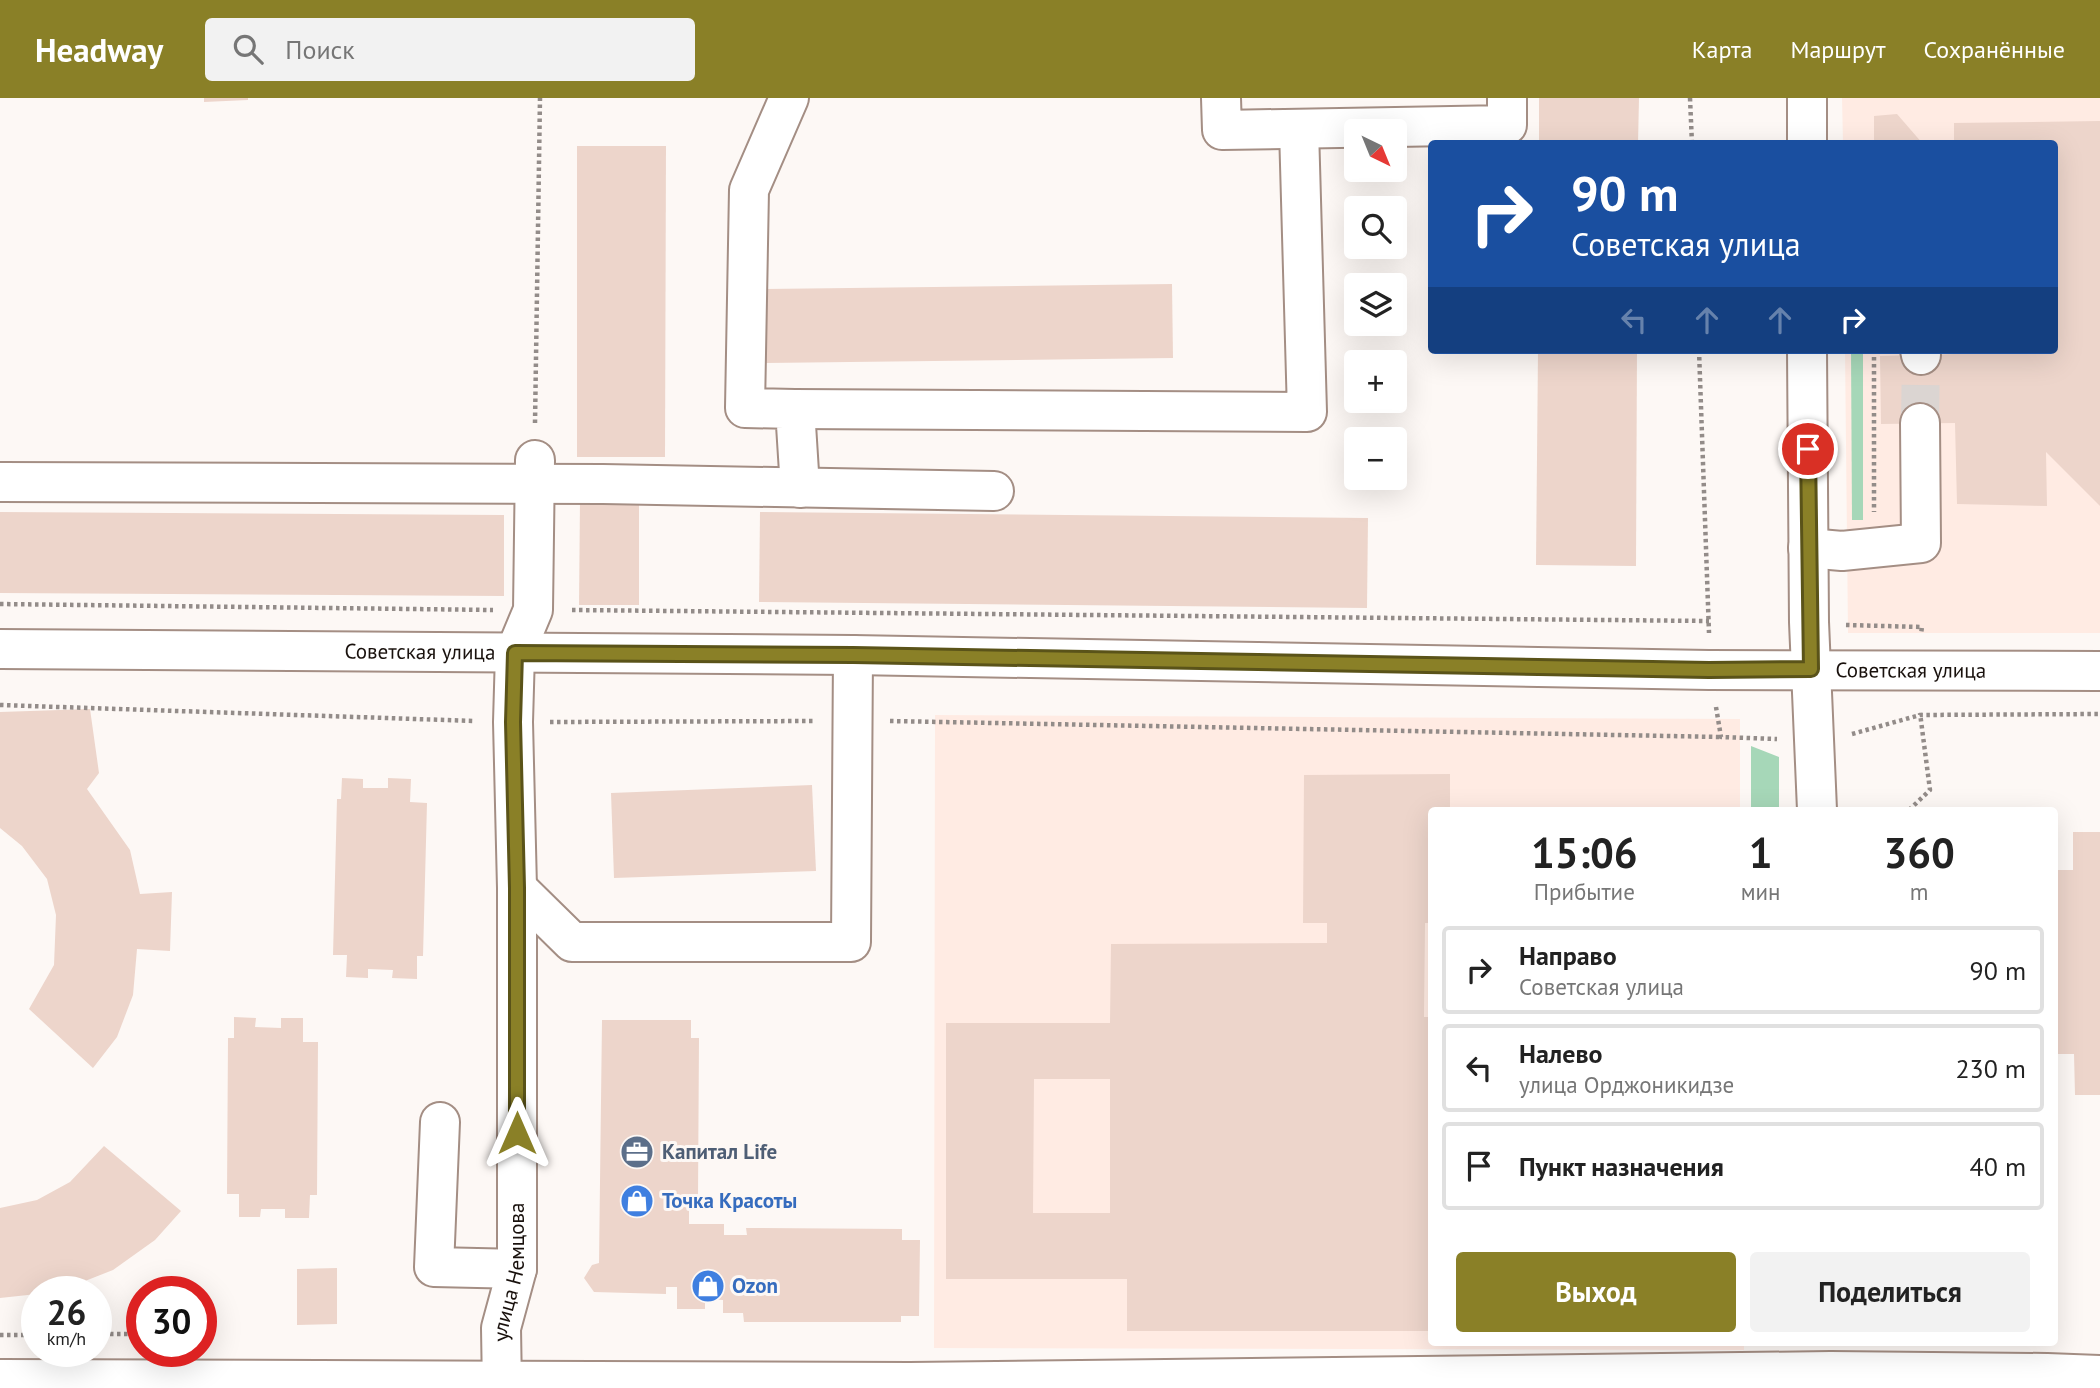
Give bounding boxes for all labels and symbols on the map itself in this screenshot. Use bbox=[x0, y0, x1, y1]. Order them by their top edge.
north arrow bbox=[1344, 119, 1407, 182]
pin bbox=[1778, 419, 1838, 479]
street label: Советская улица bbox=[345, 637, 495, 665]
street label: Советская улица bbox=[1835, 656, 1986, 684]
position arrow bbox=[480, 1096, 554, 1170]
office icon: Капитал Life bbox=[618, 1133, 656, 1171]
place label: Капитал Life bbox=[662, 1138, 777, 1165]
shop icon: Точка Красоты bbox=[618, 1182, 656, 1220]
place label: Точка Красоты bbox=[662, 1187, 797, 1214]
street label: улица Немцова bbox=[486, 1203, 530, 1342]
shop icon: Ozon bbox=[689, 1267, 727, 1305]
place label: Ozon bbox=[732, 1272, 778, 1299]
speed limit sign: 30 bbox=[126, 1276, 217, 1367]

